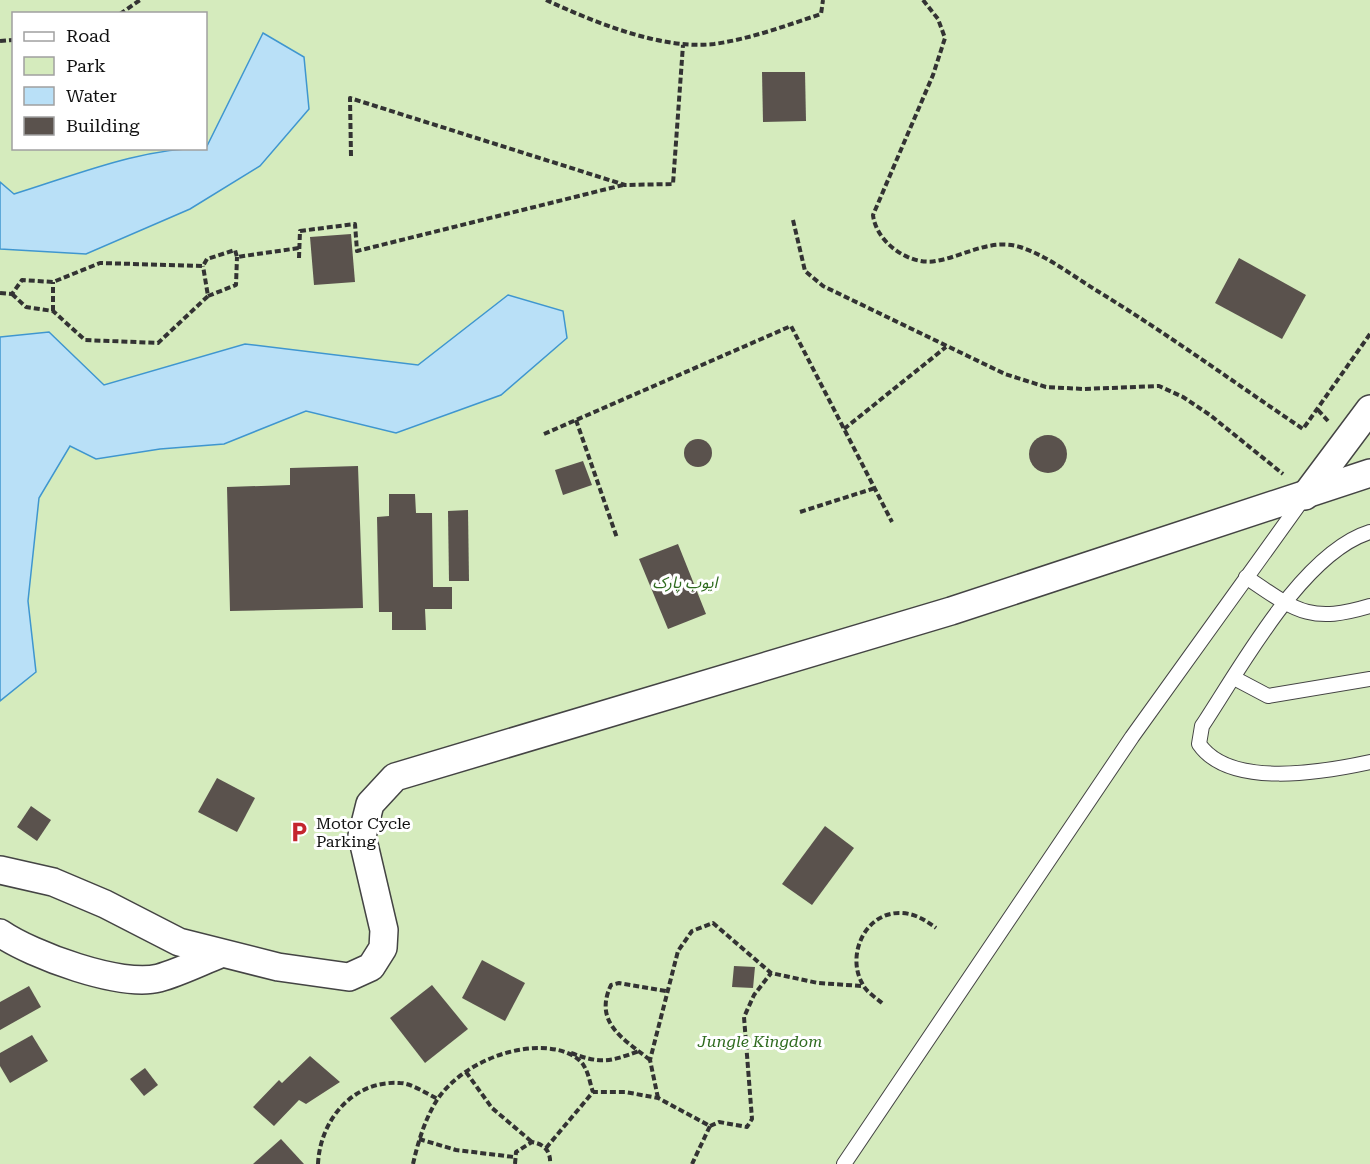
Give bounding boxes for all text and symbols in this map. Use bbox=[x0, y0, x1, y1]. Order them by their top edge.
legend bbox=[12, 12, 207, 150]
text: Road bbox=[66, 25, 111, 46]
text: Park bbox=[66, 55, 106, 76]
text: Water bbox=[66, 85, 117, 106]
text: Building bbox=[66, 115, 140, 136]
park label: ایوب پارک bbox=[653, 573, 720, 593]
place label: Motor Cycle Parking bbox=[316, 814, 411, 851]
parking icon: Motor Cycle Parking bbox=[287, 820, 311, 844]
park label: Jungle Kingdom bbox=[697, 1032, 822, 1051]

